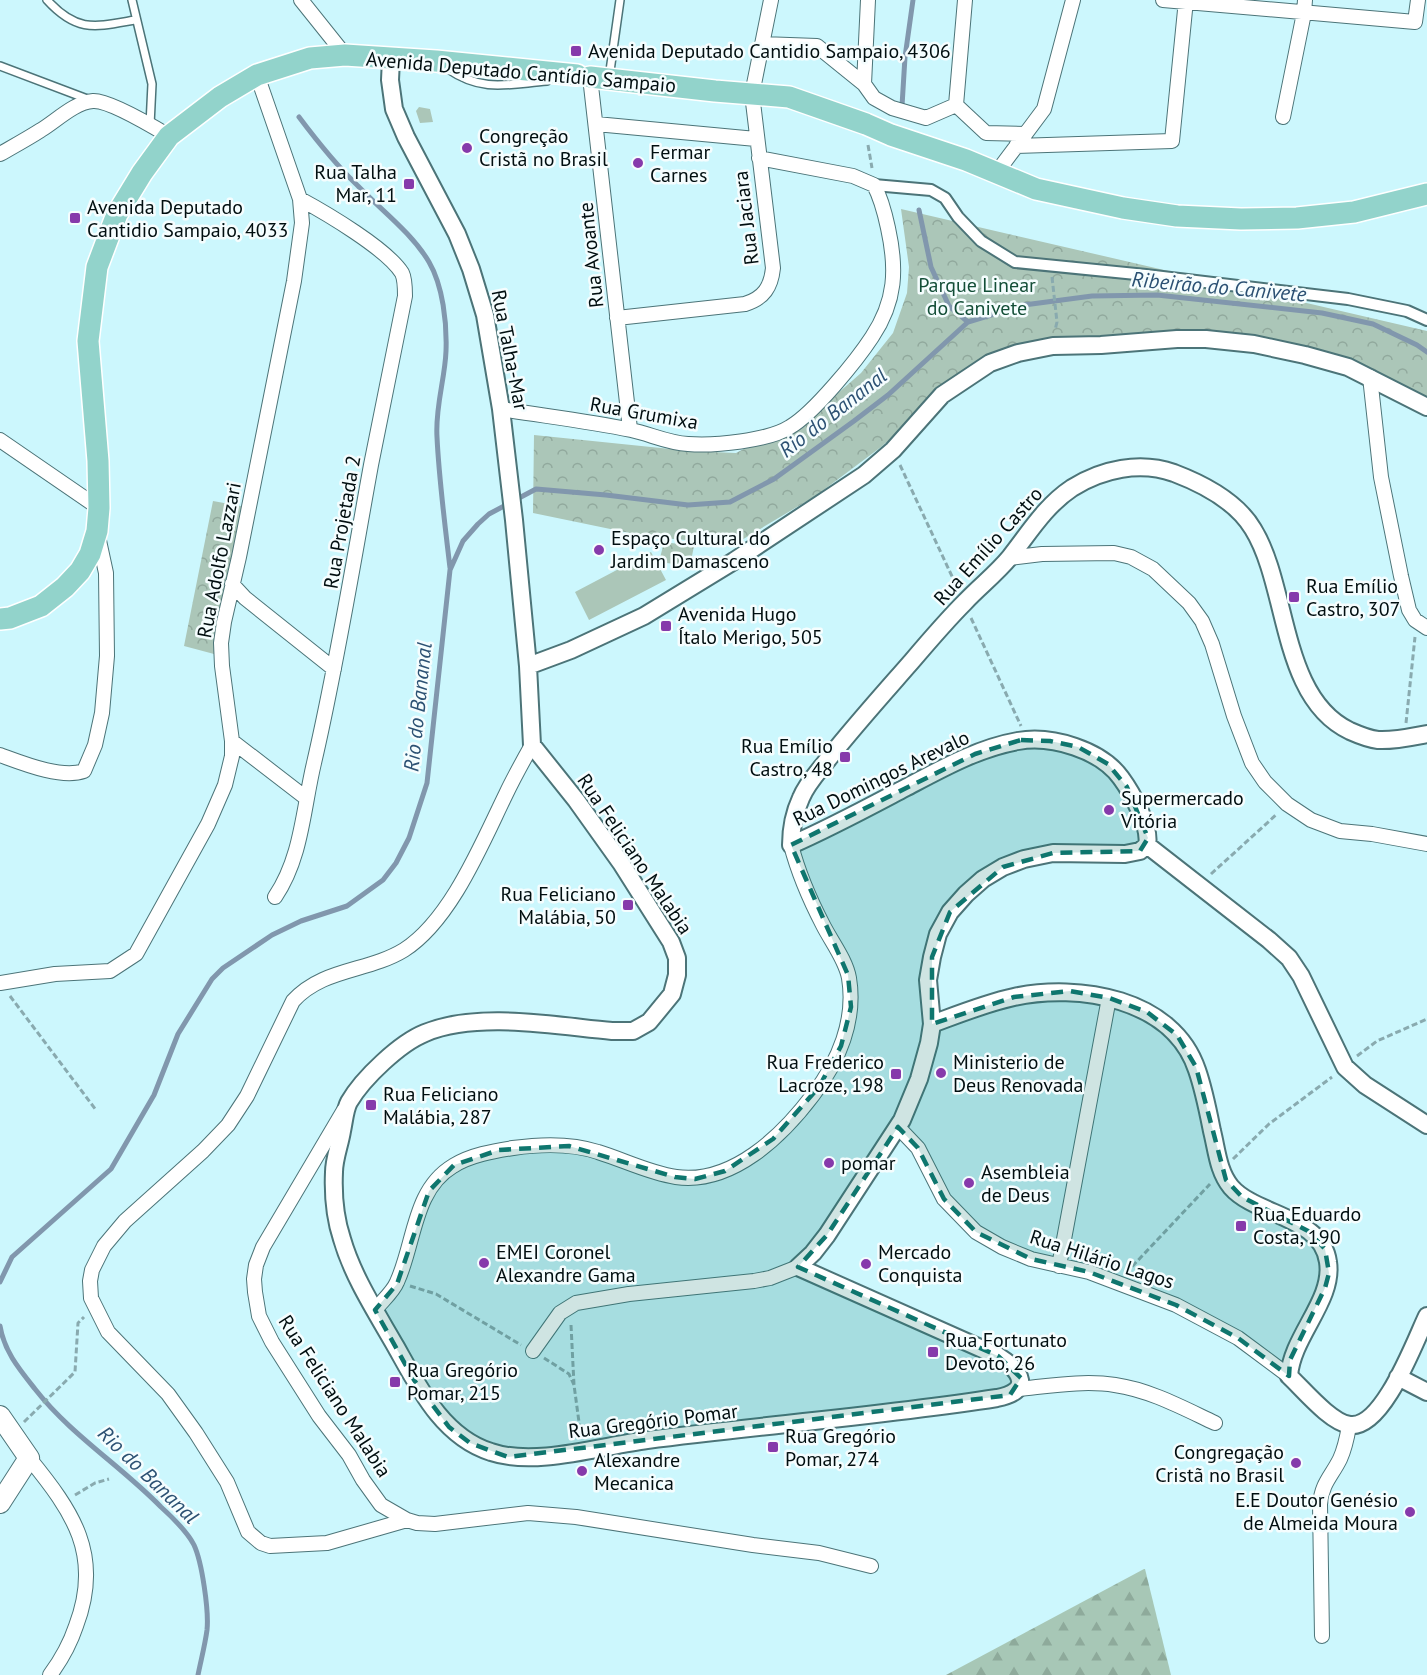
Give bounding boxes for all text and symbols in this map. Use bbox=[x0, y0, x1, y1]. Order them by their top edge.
place label: Avenida Deputado Cantidio Sampaio, 4306 bbox=[588, 38, 951, 64]
marker: Avenida Deputado Cantidio Sampaio, 4306 bbox=[569, 44, 583, 58]
street label: Avenida Deputado Cantídio Sampaio bbox=[365, 45, 677, 99]
place label: Congreção Cristã no Brasil bbox=[479, 123, 608, 172]
place label: Fermar Carnes bbox=[650, 139, 710, 188]
marker: Congreção Cristã no Brasil bbox=[460, 141, 474, 155]
marker: Fermar Carnes bbox=[631, 156, 645, 170]
place label: Rua Talha Mar, 11 bbox=[314, 159, 397, 208]
street label: Rua Jaciara bbox=[727, 170, 765, 266]
marker: Rua Talha Mar, 11 bbox=[402, 177, 416, 191]
place label: Avenida Deputado Cantidio Sampaio, 4033 bbox=[87, 194, 289, 243]
street label: Rua Avoante bbox=[573, 201, 609, 309]
marker: Avenida Deputado Cantidio Sampaio, 4033 bbox=[68, 211, 82, 225]
water label: Ribeirão do Canivete bbox=[1131, 265, 1308, 308]
park label: Parque Linear do Canivete bbox=[918, 272, 1036, 321]
street label: Rua Talha-Mar bbox=[486, 287, 534, 413]
water label: Rio do Bananal bbox=[773, 362, 892, 463]
street label: Rua Grumixa bbox=[588, 391, 700, 435]
street label: Rua Projetada 2 bbox=[317, 453, 367, 591]
street label: Rua Adolfo Lazzari bbox=[191, 480, 247, 640]
street label: Rua Emílio Castro bbox=[928, 481, 1048, 611]
place label: Espaço Cultural do Jardim Damasceno bbox=[610, 525, 770, 574]
marker: Espaço Cultural do Jardim Damasceno bbox=[592, 543, 606, 557]
place label: Rua Emílio Castro, 307 bbox=[1306, 573, 1400, 622]
marker: Rua Emílio Castro, 307 bbox=[1287, 590, 1301, 604]
place label: Avenida Hugo Ítalo Merigo, 505 bbox=[678, 601, 823, 650]
marker: Avenida Hugo Ítalo Merigo, 505 bbox=[659, 619, 673, 633]
water label: Rio do Bananal bbox=[397, 641, 438, 773]
street label: Rua Domingos Arevalo bbox=[789, 724, 973, 832]
place label: Rua Emílio Castro, 48 bbox=[741, 733, 833, 782]
marker: Rua Emílio Castro, 48 bbox=[838, 750, 852, 764]
street label: Rua Feliciano Malabia bbox=[572, 769, 698, 939]
place label: Supermercado Vitória bbox=[1120, 785, 1244, 834]
marker: Supermercado Vitória bbox=[1102, 803, 1116, 817]
place label: Rua Feliciano Malábia, 50 bbox=[501, 881, 616, 930]
marker: Rua Feliciano Malábia, 50 bbox=[621, 898, 635, 912]
place label: Rua Frederico Lacroze, 198 bbox=[767, 1049, 884, 1098]
place label: Ministerio de Deus Renovada bbox=[953, 1049, 1084, 1098]
marker: Ministerio de Deus Renovada bbox=[934, 1066, 948, 1080]
marker: Rua Frederico Lacroze, 198 bbox=[889, 1067, 903, 1081]
place label: Rua Feliciano Malábia, 287 bbox=[383, 1081, 498, 1130]
marker: Rua Feliciano Malábia, 287 bbox=[364, 1098, 378, 1112]
place label: pomar bbox=[841, 1150, 896, 1176]
marker: pomar bbox=[822, 1156, 836, 1170]
place label: Asembleia de Deus bbox=[981, 1159, 1070, 1208]
marker: Asembleia de Deus bbox=[962, 1176, 976, 1190]
place label: Rua Eduardo Costa, 190 bbox=[1253, 1201, 1361, 1250]
marker: Rua Eduardo Costa, 190 bbox=[1234, 1219, 1248, 1233]
street label: Rua Hilário Lagos bbox=[1027, 1223, 1177, 1295]
place label: EMEI Coronel Alexandre Gama bbox=[496, 1239, 636, 1288]
place label: Mercado Conquista bbox=[878, 1239, 962, 1288]
marker: EMEI Coronel Alexandre Gama bbox=[477, 1256, 491, 1270]
marker: Mercado Conquista bbox=[859, 1257, 873, 1271]
street label: Rua Feliciano Malabia bbox=[273, 1310, 397, 1482]
place label: Rua Fortunato Devoto, 26 bbox=[945, 1327, 1067, 1376]
marker: Rua Fortunato Devoto, 26 bbox=[926, 1345, 940, 1359]
place label: Rua Gregório Pomar, 215 bbox=[407, 1357, 518, 1406]
marker: Rua Gregório Pomar, 215 bbox=[388, 1375, 402, 1389]
street label: Rua Gregório Pomar bbox=[567, 1398, 739, 1444]
water label: Rio do Bananal bbox=[92, 1420, 205, 1530]
place label: Rua Gregório Pomar, 274 bbox=[785, 1423, 896, 1472]
place label: Congregação Cristã no Brasil bbox=[1155, 1439, 1284, 1488]
marker: Rua Gregório Pomar, 274 bbox=[766, 1440, 780, 1454]
place label: Alexandre Mecanica bbox=[594, 1447, 680, 1496]
marker: Congregação Cristã no Brasil bbox=[1289, 1456, 1303, 1470]
marker: Alexandre Mecanica bbox=[575, 1464, 589, 1478]
place label: E.E Doutor Genésio de Almeida Moura bbox=[1235, 1487, 1398, 1536]
marker: E.E Doutor Genésio de Almeida Moura bbox=[1403, 1505, 1417, 1519]

